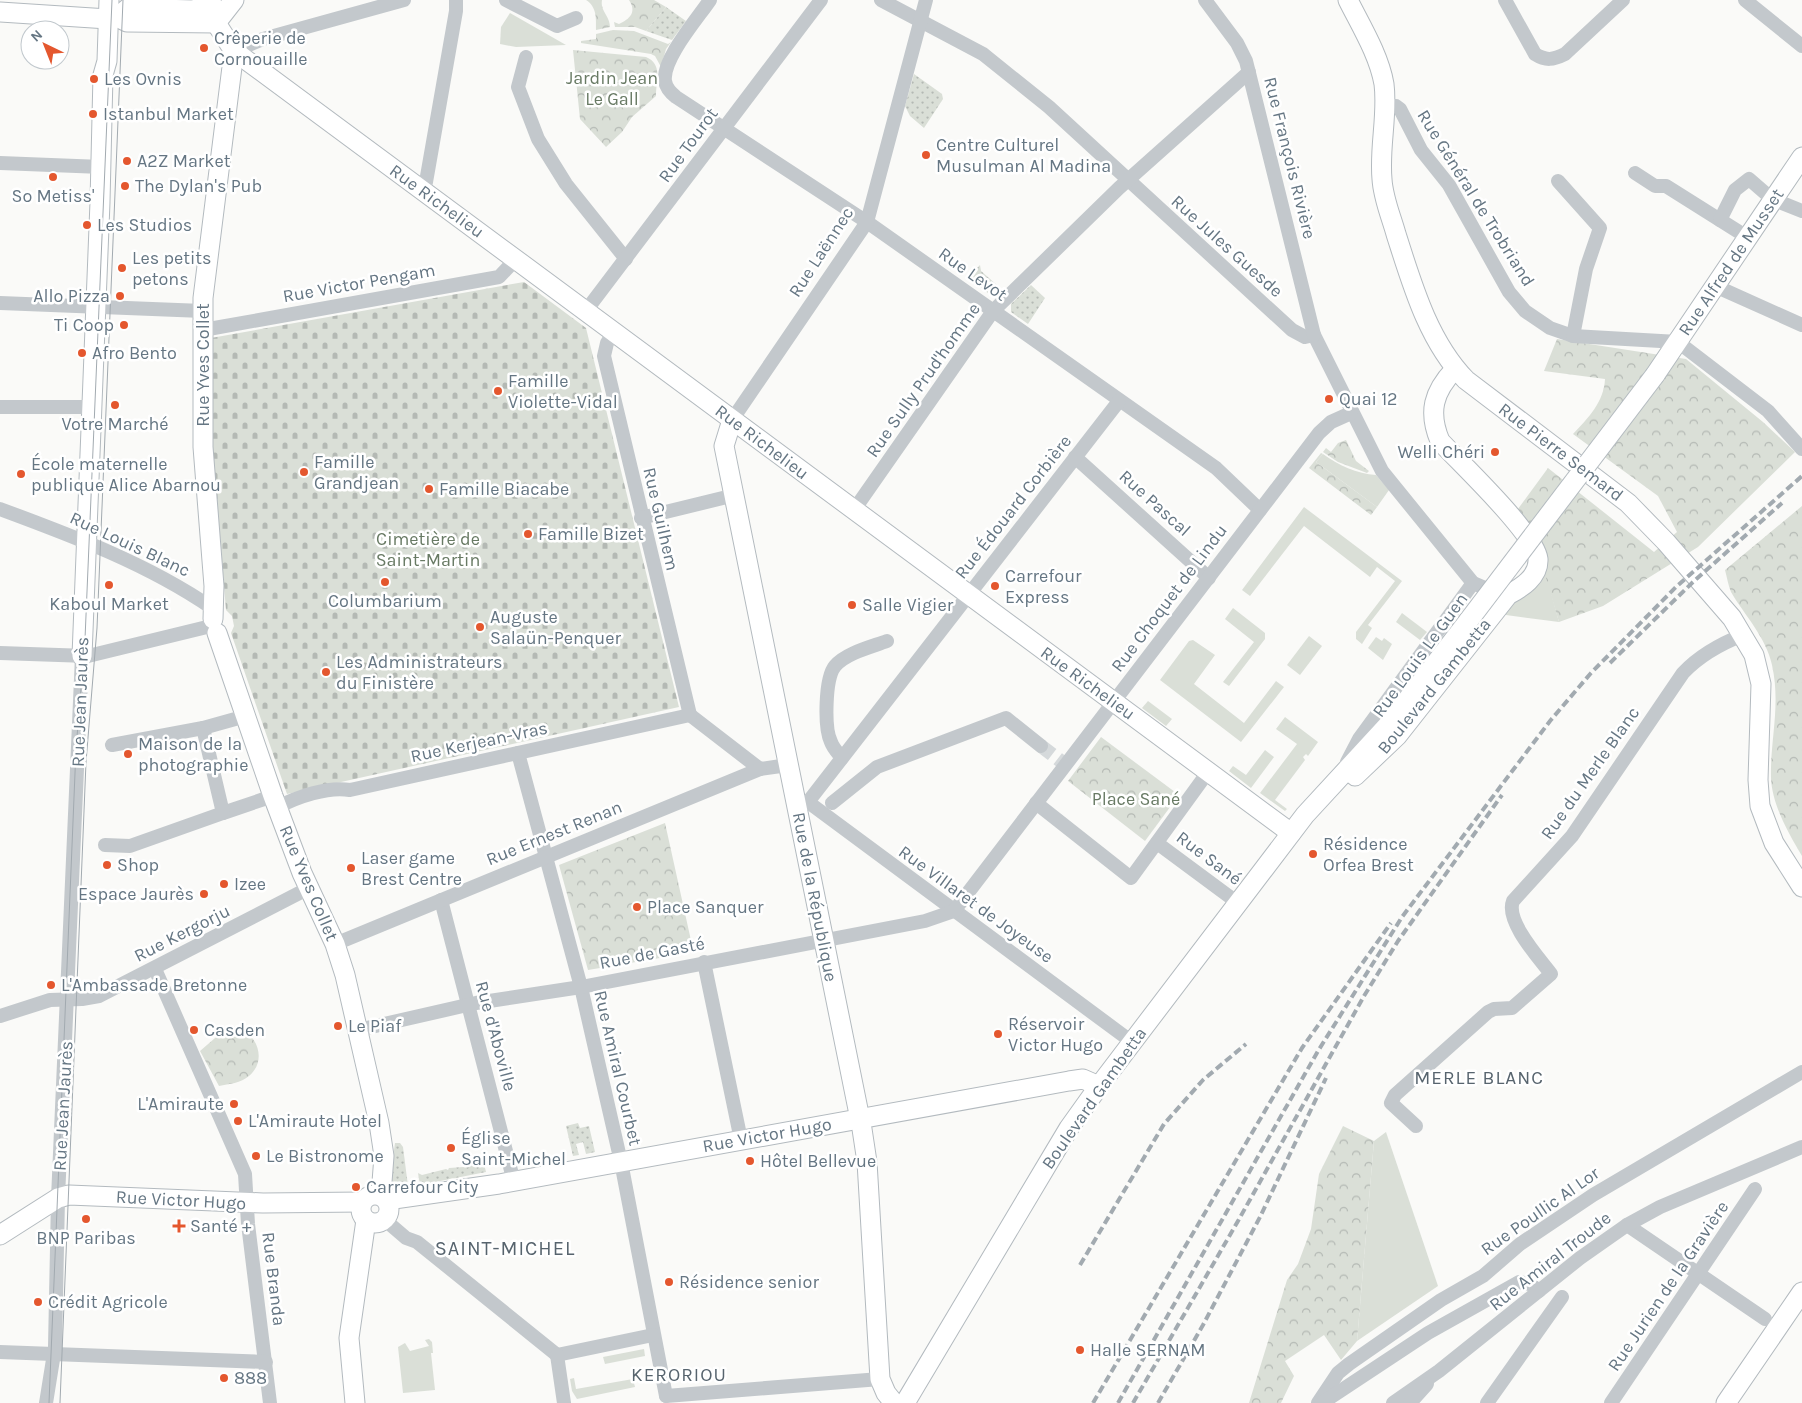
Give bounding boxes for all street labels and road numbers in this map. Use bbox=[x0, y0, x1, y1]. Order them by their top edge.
street label: Rue François Rivière bbox=[1259, 75, 1321, 241]
street label: Rue Tourot bbox=[654, 103, 723, 187]
street label: Rue Général de Trobriand bbox=[1413, 106, 1539, 290]
street label: Rue Richelieu bbox=[385, 159, 489, 243]
street label: Rue Alfred de Musset bbox=[1674, 184, 1789, 340]
street label: Rue Jules Guesde bbox=[1167, 190, 1287, 302]
street label: Rue Laënnec bbox=[784, 203, 858, 301]
street label: Rue Levot bbox=[934, 242, 1012, 306]
street label: Rue Victor Pengam bbox=[281, 259, 437, 307]
street label: Rue Sully Prud'homme bbox=[861, 298, 985, 462]
street label: Rue Yves Collet bbox=[192, 303, 214, 427]
street label: Rue Pierre Semard bbox=[1494, 398, 1628, 506]
street label: Rue Richelieu bbox=[711, 400, 813, 484]
street label: Rue Édouard Corbière bbox=[949, 430, 1076, 583]
street label: Rue Guilhem bbox=[638, 465, 684, 573]
street label: Rue Pascal bbox=[1115, 465, 1195, 541]
street label: Rue Louis Blanc bbox=[66, 507, 194, 581]
street label: Rue Choquet de Lindu bbox=[1106, 520, 1232, 676]
street label: Rue Louis Le Guen bbox=[1368, 589, 1472, 721]
street label: Boulevard Gambetta bbox=[1372, 614, 1496, 758]
street label: Rue Jean Jaurès bbox=[67, 637, 93, 767]
street label: Rue Richelieu bbox=[1036, 641, 1140, 725]
street label: Rue du Merle Blanc bbox=[1536, 702, 1644, 844]
street label: Rue Kerjean-Vras bbox=[408, 717, 550, 767]
street label: Rue Ernest Renan bbox=[483, 796, 625, 870]
street label: Rue de la République bbox=[788, 810, 842, 984]
street label: Rue Yves Collet bbox=[275, 822, 343, 944]
street label: Rue Sané bbox=[1172, 826, 1246, 890]
street label: Rue Villaret de Joyeuse bbox=[894, 840, 1058, 968]
street label: Rue Kergorju bbox=[130, 899, 234, 967]
street label: Rue de Gasté bbox=[598, 932, 706, 974]
street label: Rue d'Aboville bbox=[471, 979, 521, 1093]
street label: Rue Amiral Courbet bbox=[589, 988, 647, 1148]
street label: Boulevard Gambetta bbox=[1037, 1023, 1151, 1173]
street label: Rue Jean Jaurès bbox=[49, 1040, 77, 1172]
street label: Rue Victor Hugo bbox=[701, 1113, 833, 1157]
street label: Rue Poullic Al Lor bbox=[1477, 1162, 1604, 1260]
street label: Rue Victor Hugo bbox=[115, 1186, 247, 1214]
street label: Rue Jurien de la Gravière bbox=[1603, 1197, 1733, 1375]
street label: Rue Amiral Troude bbox=[1485, 1207, 1615, 1315]
street label: Rue Branda bbox=[257, 1231, 291, 1327]

